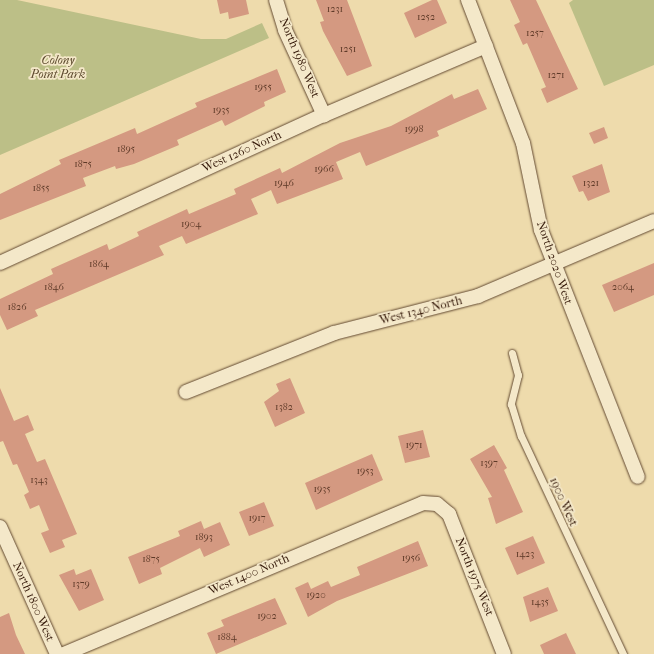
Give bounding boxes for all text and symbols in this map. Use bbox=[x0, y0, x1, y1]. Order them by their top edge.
house number: 1231 bbox=[327, 4, 343, 16]
house number: 1252 bbox=[417, 12, 435, 24]
street label: North 1980 West bbox=[276, 16, 322, 100]
house number: 1257 bbox=[526, 28, 544, 40]
house number: 1251 bbox=[340, 44, 356, 56]
park label: Colony Point Park bbox=[31, 54, 85, 82]
house number: 1271 bbox=[547, 70, 565, 82]
house number: 1955 bbox=[254, 82, 272, 94]
house number: 1935 bbox=[212, 105, 230, 117]
house number: 1998 bbox=[404, 124, 424, 136]
street label: West 1260 North bbox=[200, 128, 284, 176]
house number: 1895 bbox=[117, 144, 135, 156]
house number: 1875 bbox=[74, 159, 92, 171]
house number: 1966 bbox=[314, 164, 334, 176]
house number: 1946 bbox=[274, 178, 294, 190]
house number: 1321 bbox=[583, 178, 599, 190]
house number: 1855 bbox=[32, 183, 50, 195]
house number: 1904 bbox=[181, 219, 201, 231]
street label: North 2020 West bbox=[533, 219, 575, 307]
house number: 1864 bbox=[89, 259, 109, 271]
house number: 1846 bbox=[44, 282, 64, 294]
house number: 2064 bbox=[612, 282, 634, 294]
street label: West 1340 North bbox=[378, 294, 464, 328]
house number: 1826 bbox=[7, 302, 27, 314]
house number: 1382 bbox=[275, 402, 293, 414]
house number: 1971 bbox=[405, 440, 423, 452]
house number: 1397 bbox=[480, 458, 498, 470]
house number: 1953 bbox=[356, 466, 374, 478]
house number: 1343 bbox=[30, 475, 48, 487]
street label: 1900 West bbox=[546, 475, 580, 529]
house number: 1935 bbox=[313, 484, 331, 496]
house number: 1917 bbox=[248, 513, 266, 525]
house number: 1893 bbox=[195, 532, 213, 544]
street label: North 1975 West bbox=[452, 536, 496, 618]
house number: 1423 bbox=[516, 549, 534, 561]
street label: West 1400 North bbox=[206, 551, 292, 599]
house number: 1956 bbox=[402, 553, 420, 565]
house number: 1875 bbox=[142, 554, 160, 566]
street label: North 1800 West bbox=[9, 560, 57, 644]
house number: 1379 bbox=[72, 579, 90, 591]
house number: 1920 bbox=[306, 590, 326, 602]
house number: 1435 bbox=[531, 597, 549, 609]
house number: 1902 bbox=[257, 611, 277, 623]
house number: 1884 bbox=[217, 632, 237, 644]

